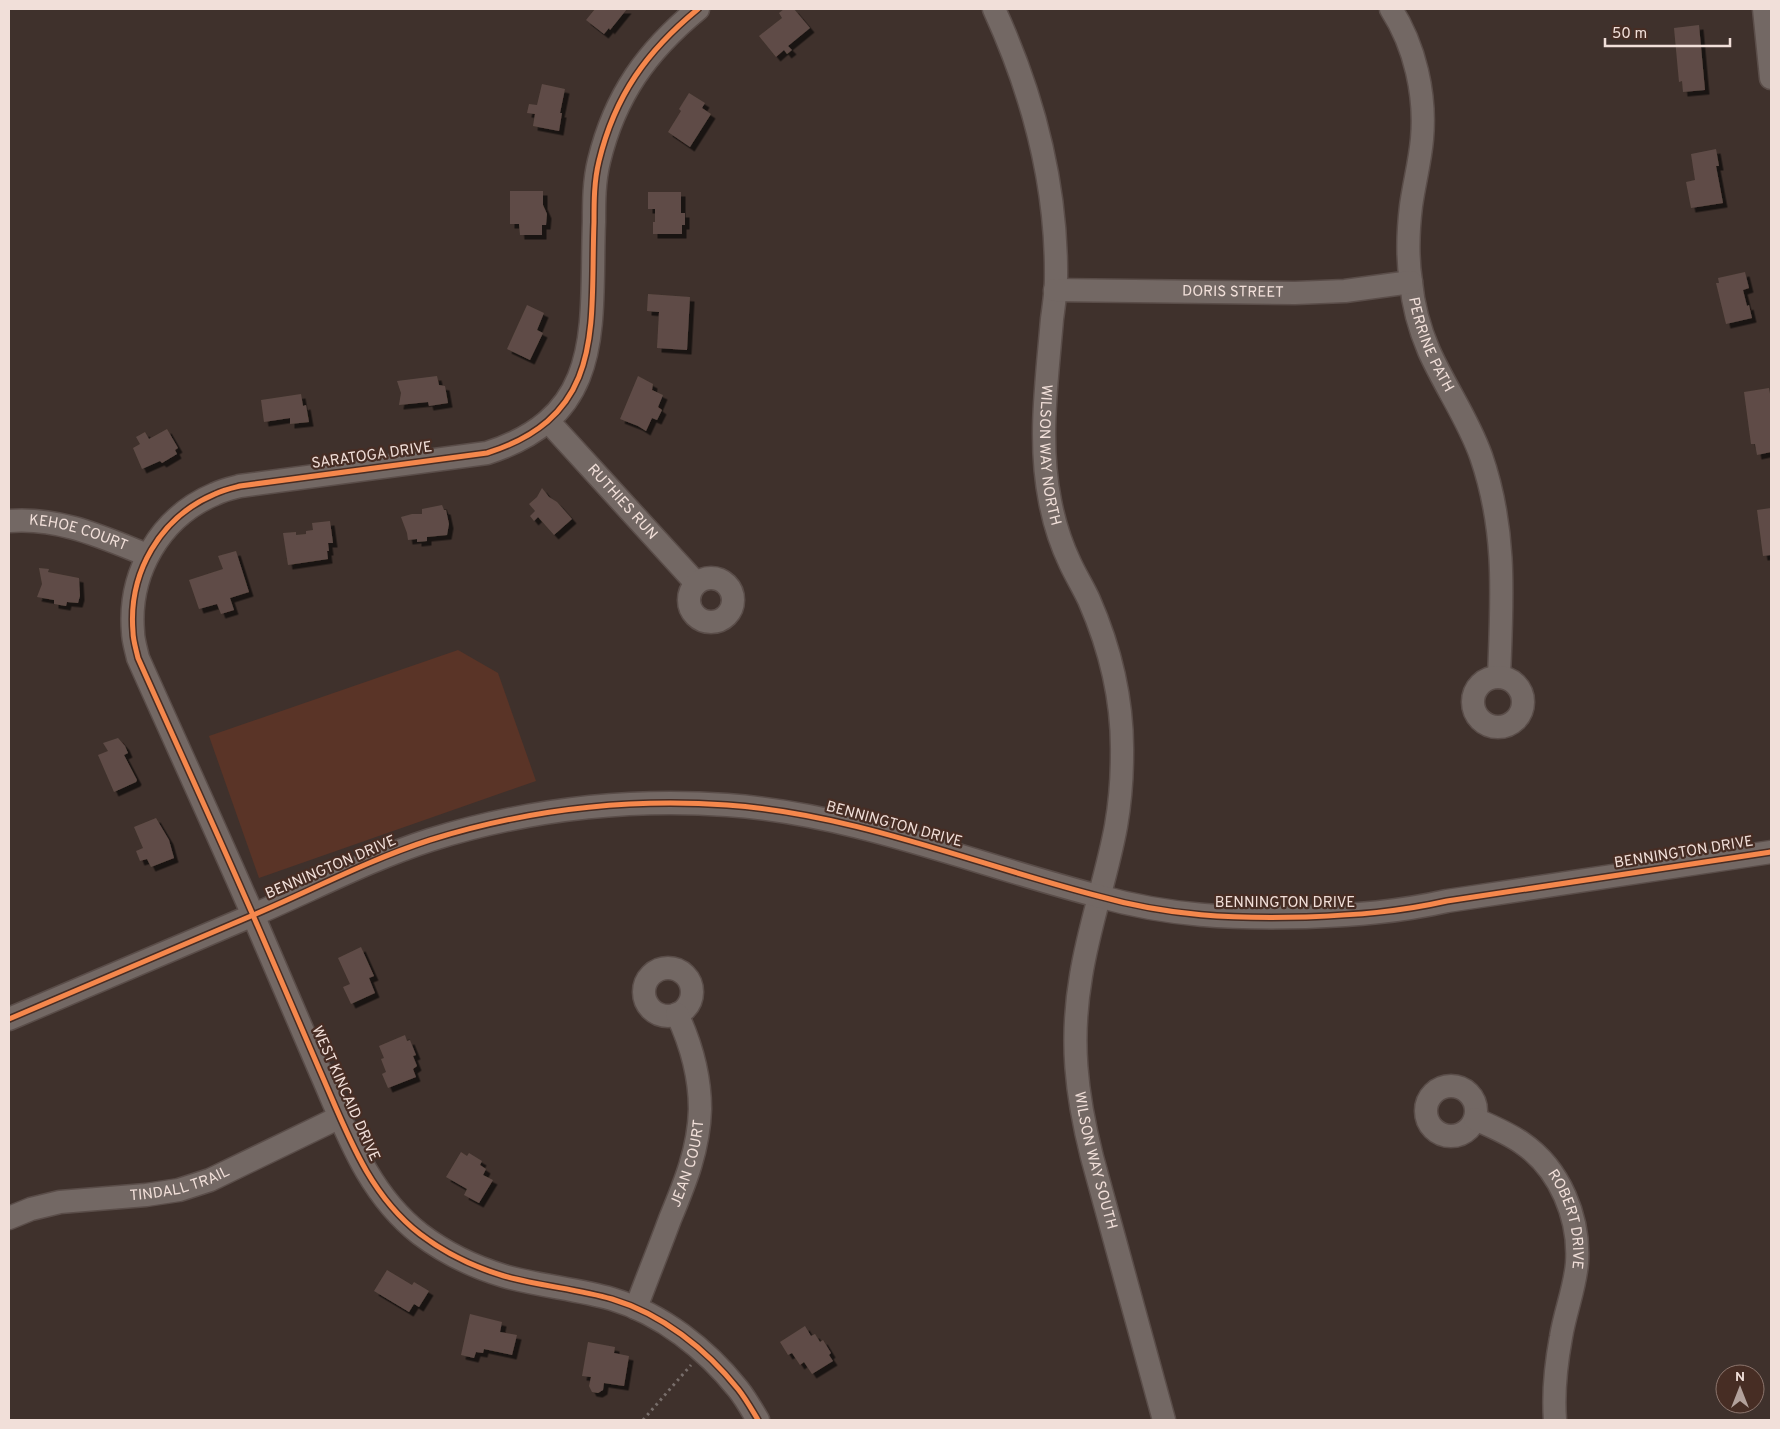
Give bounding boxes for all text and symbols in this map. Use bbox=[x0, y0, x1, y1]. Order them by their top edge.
scale bar bbox=[1605, 15, 1730, 47]
text: 50 m bbox=[1612, 25, 1647, 44]
street label: DORIS STREET bbox=[1182, 282, 1284, 302]
street label: PERRINE PATH bbox=[1404, 295, 1458, 396]
street label: WILSON WAY NORTH bbox=[1035, 384, 1065, 528]
street label: SARATOGA DRIVE bbox=[311, 438, 433, 474]
street label: RUTHIES RUN bbox=[583, 460, 661, 544]
street label: KEHOE COURT bbox=[28, 511, 130, 556]
street label: BENNINGTON DRIVE bbox=[824, 798, 964, 852]
street label: BENNINGTON DRIVE bbox=[263, 832, 399, 904]
street label: BENNINGTON DRIVE bbox=[1613, 833, 1755, 873]
street label: BENNINGTON DRIVE bbox=[1215, 894, 1355, 913]
street label: WEST KINCAID DRIVE bbox=[307, 1023, 383, 1165]
street label: WILSON WAY SOUTH bbox=[1070, 1090, 1121, 1232]
street label: JEAN COURT bbox=[666, 1119, 709, 1210]
street label: TINDALL TRAIL bbox=[129, 1162, 233, 1206]
street label: ROBERT DRIVE bbox=[1543, 1166, 1587, 1270]
north arrow bbox=[1715, 1364, 1765, 1414]
text: N bbox=[1735, 1369, 1745, 1386]

